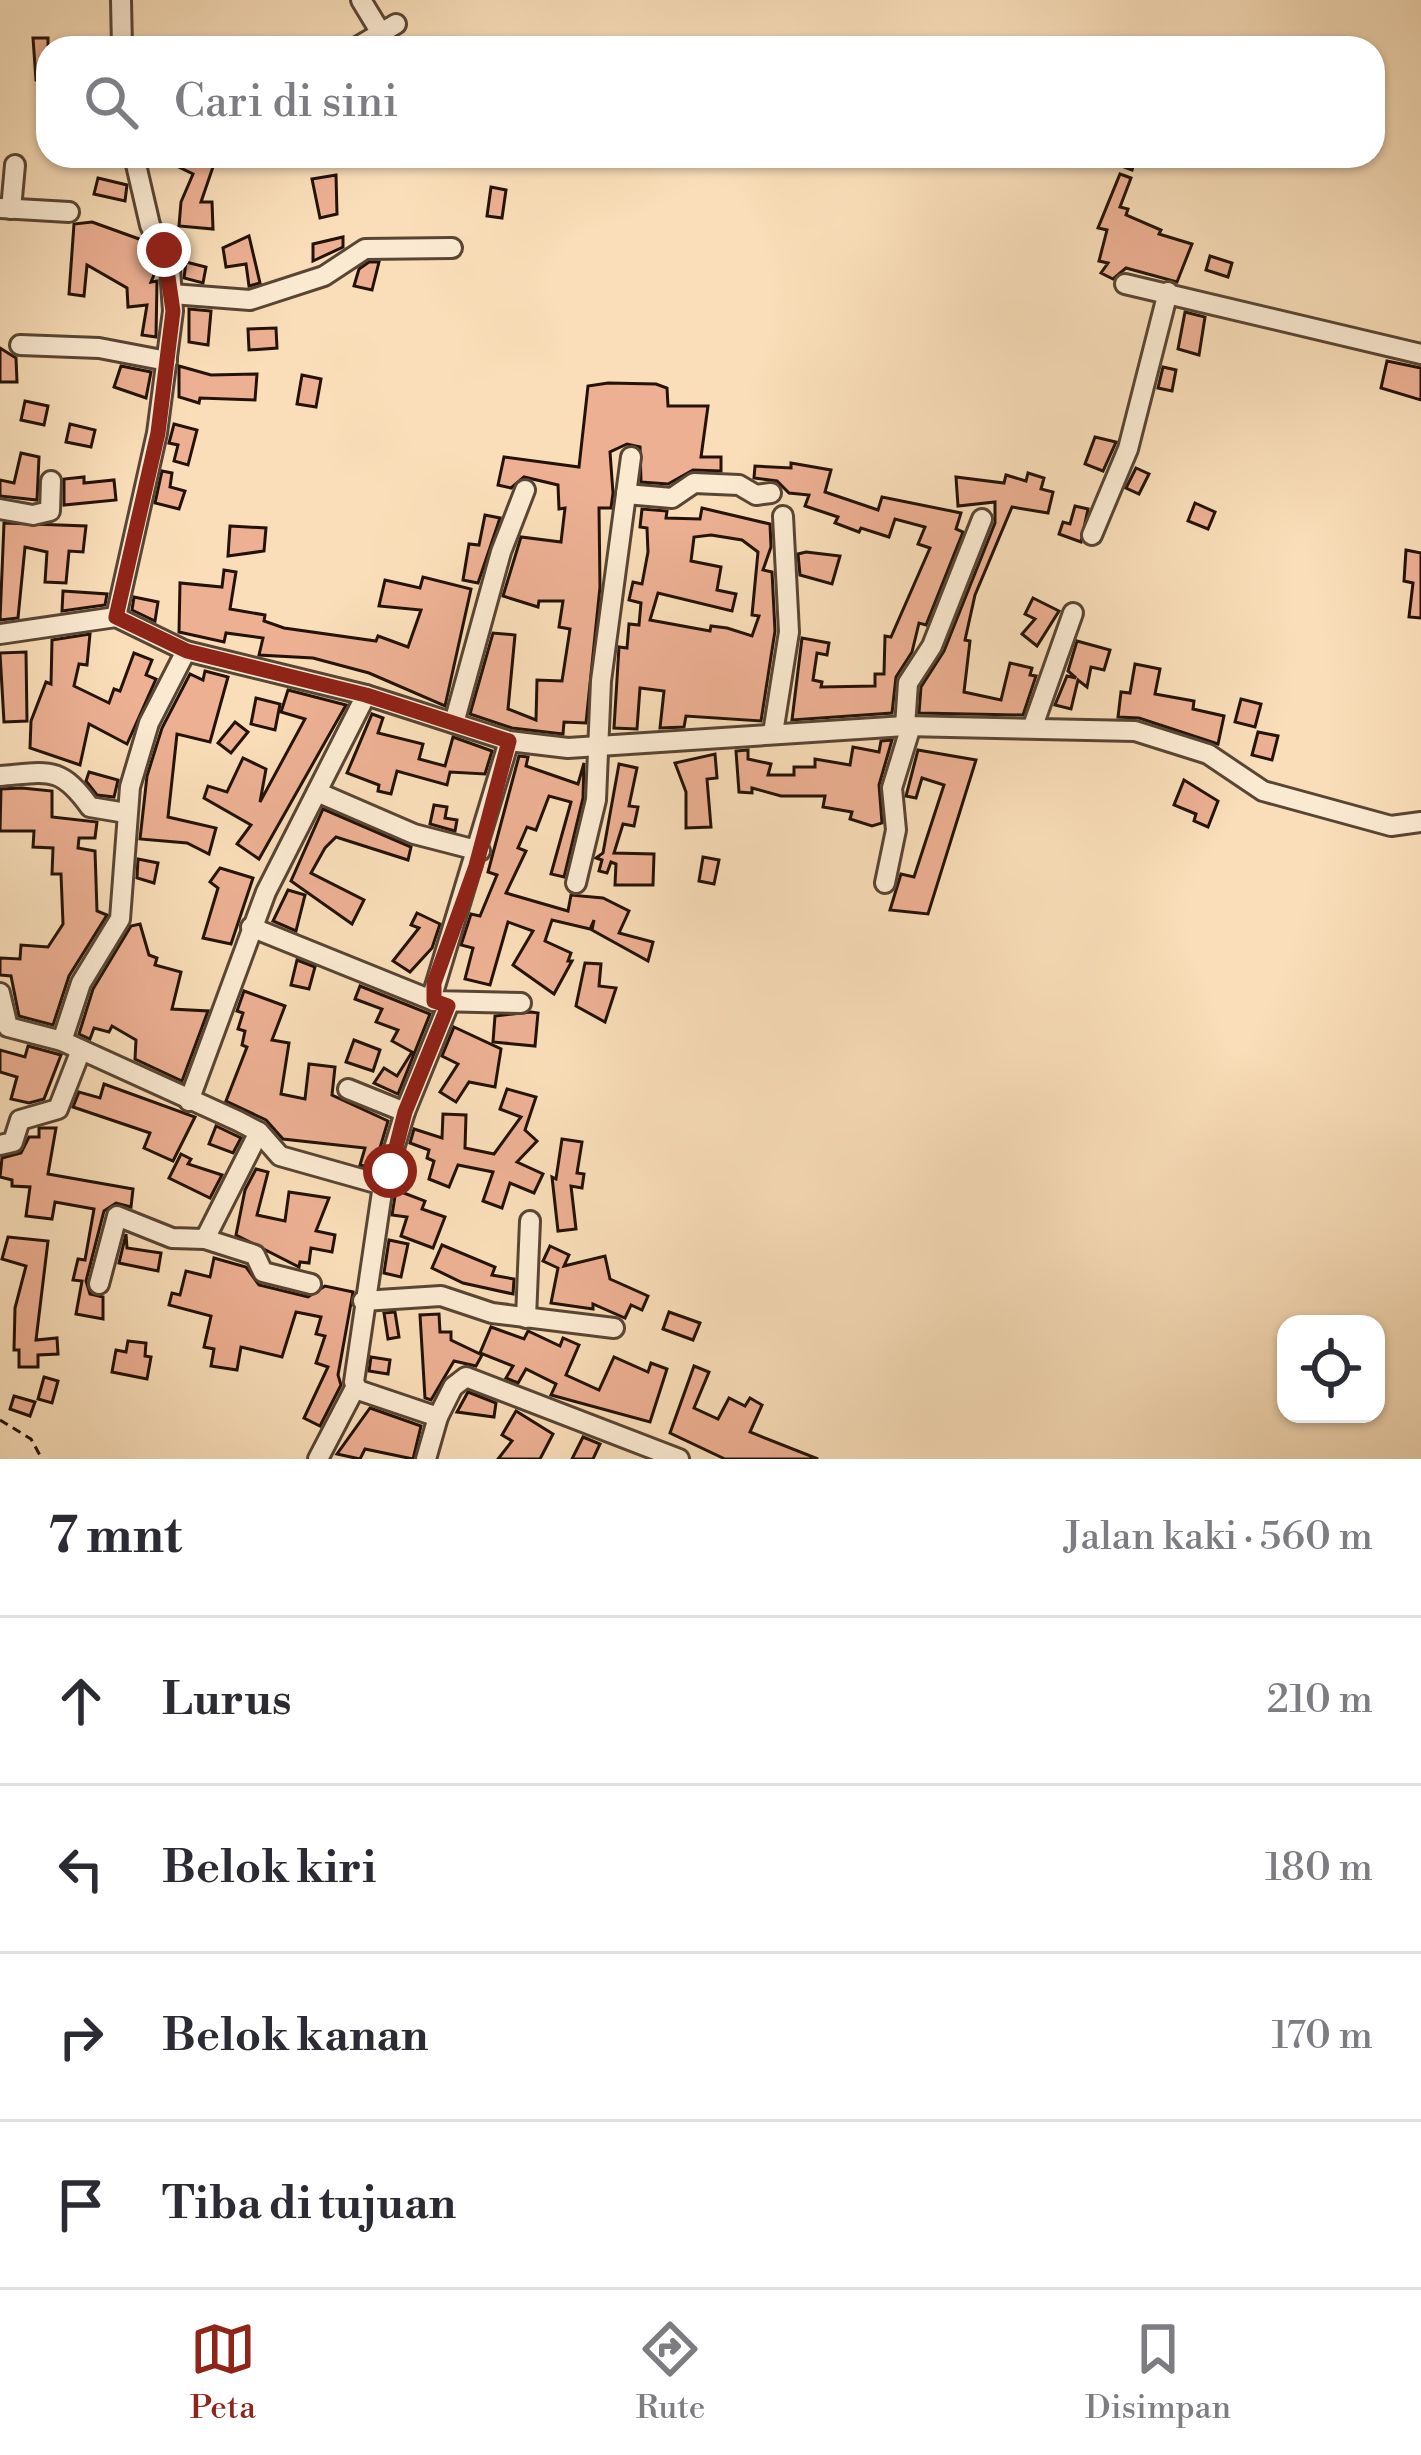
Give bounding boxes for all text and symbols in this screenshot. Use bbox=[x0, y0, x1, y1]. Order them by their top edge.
search box bbox=[36, 36, 1385, 168]
icon: search bbox=[78, 69, 144, 135]
text: Cari di sini bbox=[174, 74, 398, 131]
route end bbox=[137, 223, 191, 277]
route start bbox=[363, 1144, 417, 1198]
map controls bbox=[1277, 1315, 1385, 1423]
button: locate bbox=[1277, 1315, 1385, 1423]
text: 7 mnt bbox=[48, 1505, 182, 1569]
text: Jalan kaki · 560 m bbox=[1064, 1513, 1373, 1562]
icon: ahead bbox=[48, 1668, 114, 1734]
text: Lurus bbox=[162, 1672, 292, 1729]
text: 210 m bbox=[1267, 1676, 1373, 1725]
icon: left bbox=[48, 1836, 114, 1902]
text: Belok kiri bbox=[162, 1840, 376, 1897]
text: 180 m bbox=[1265, 1844, 1373, 1893]
icon: right bbox=[48, 2004, 114, 2070]
text: Belok kanan bbox=[162, 2008, 429, 2065]
text: 170 m bbox=[1271, 2012, 1373, 2061]
icon: arrive bbox=[48, 2172, 114, 2238]
text: Tiba di tujuan bbox=[162, 2176, 456, 2233]
tab: Peta bbox=[190, 2316, 256, 2429]
tab: Rute bbox=[636, 2316, 705, 2429]
tab: Disimpan bbox=[1085, 2316, 1231, 2429]

